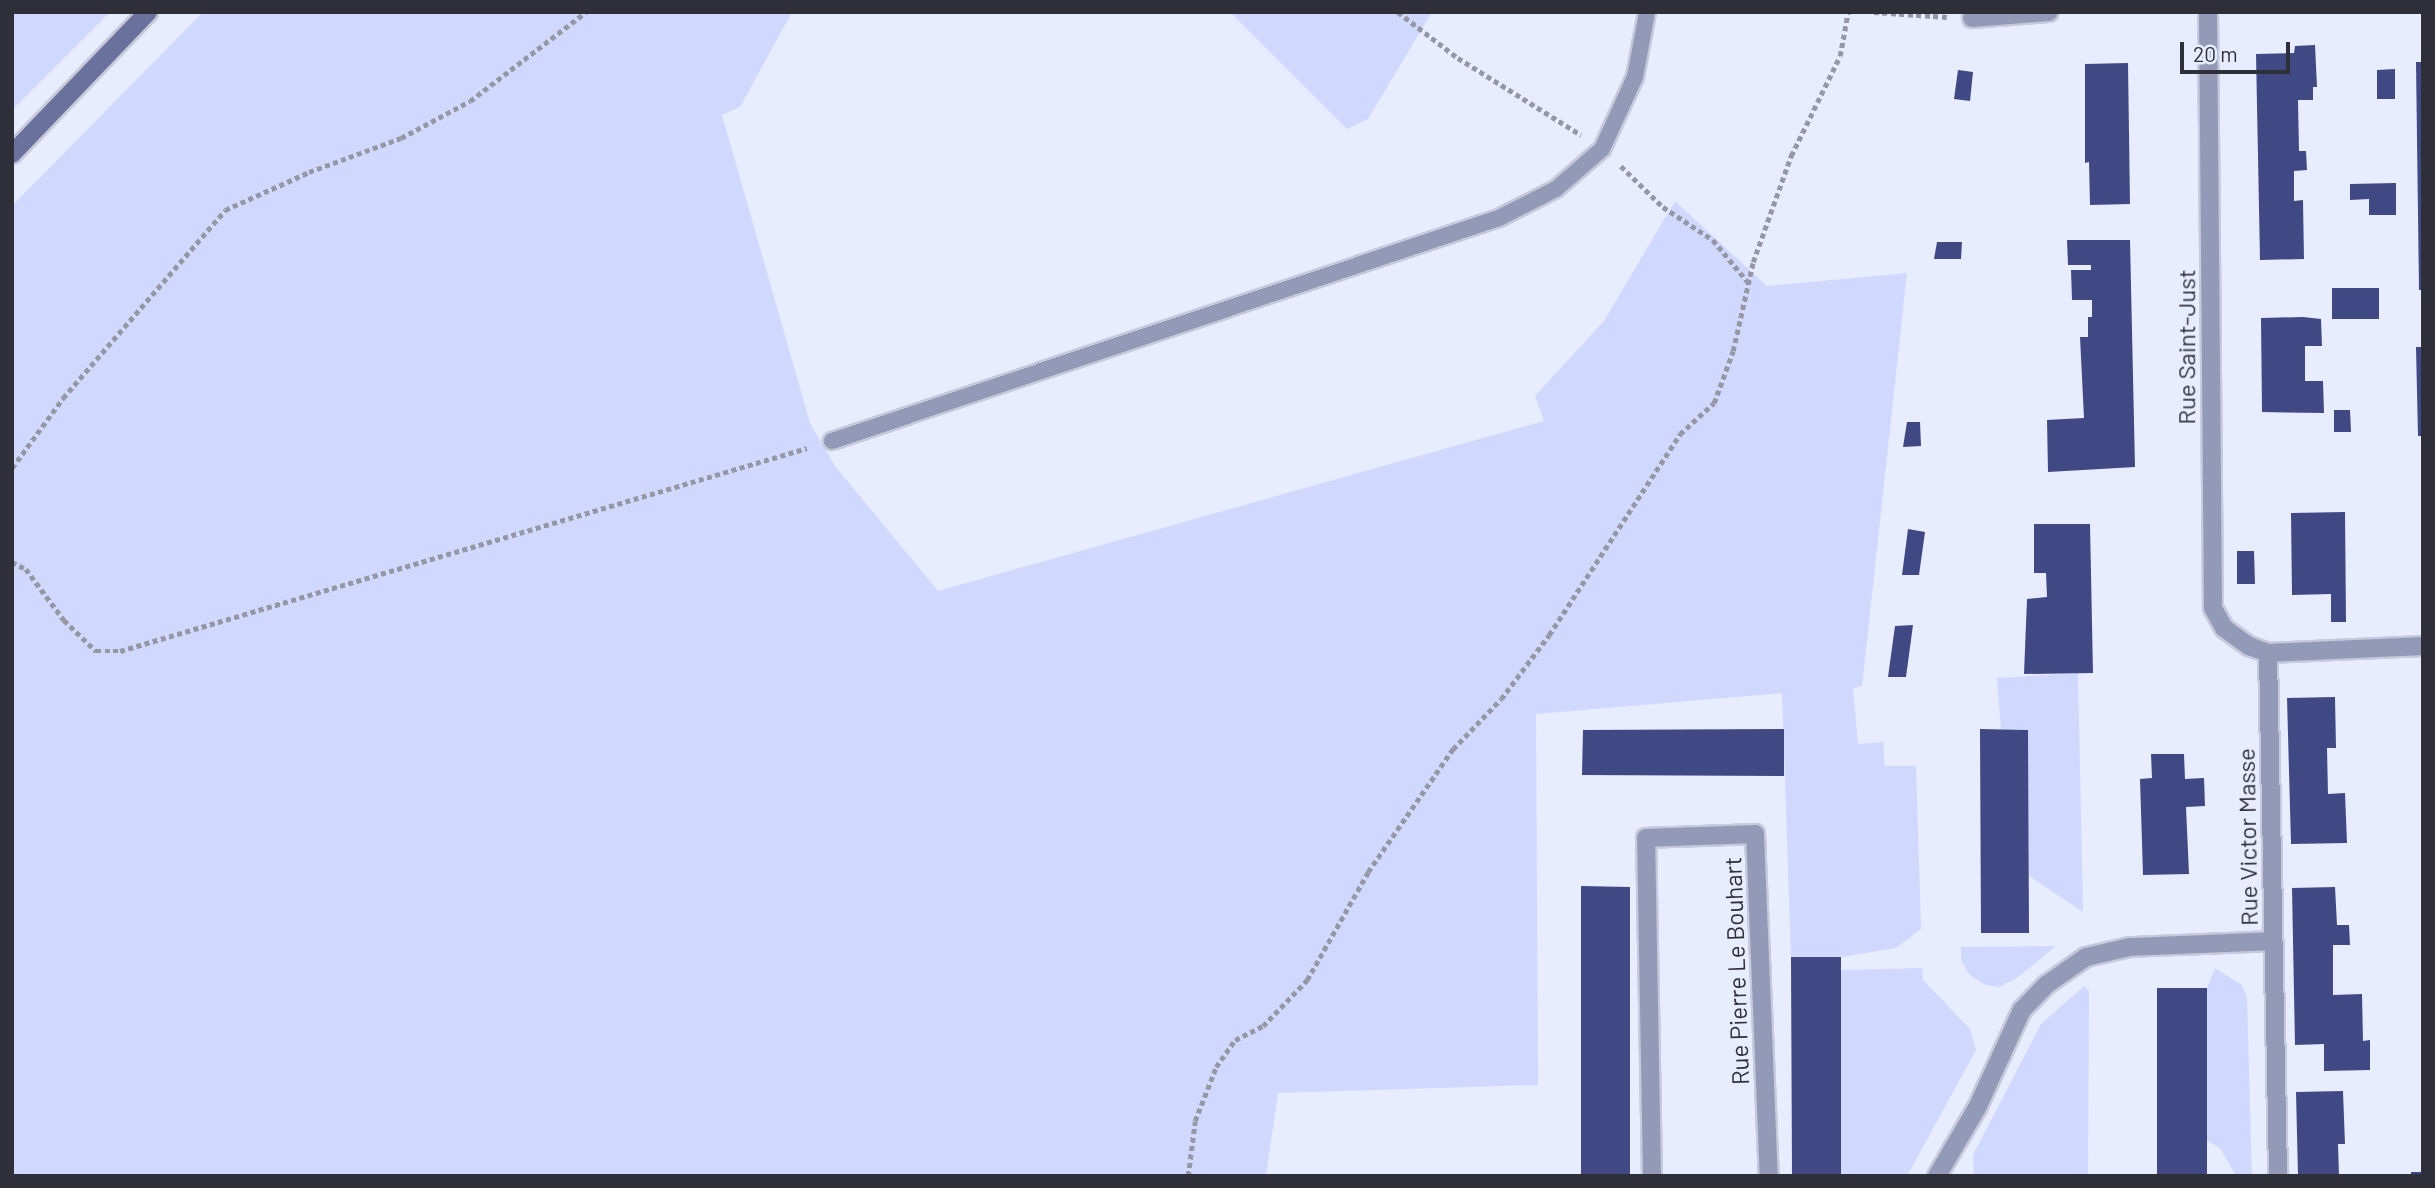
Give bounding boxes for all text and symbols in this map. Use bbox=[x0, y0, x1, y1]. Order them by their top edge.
scale bar bbox=[2183, 28, 2293, 72]
text: 20 m bbox=[2193, 41, 2238, 66]
street label: Rue Saint-Just bbox=[2172, 269, 2200, 425]
street label: Rue Victor Masse bbox=[2231, 748, 2263, 926]
street label: Rue Pierre Le Bouhart bbox=[1718, 856, 1754, 1086]

